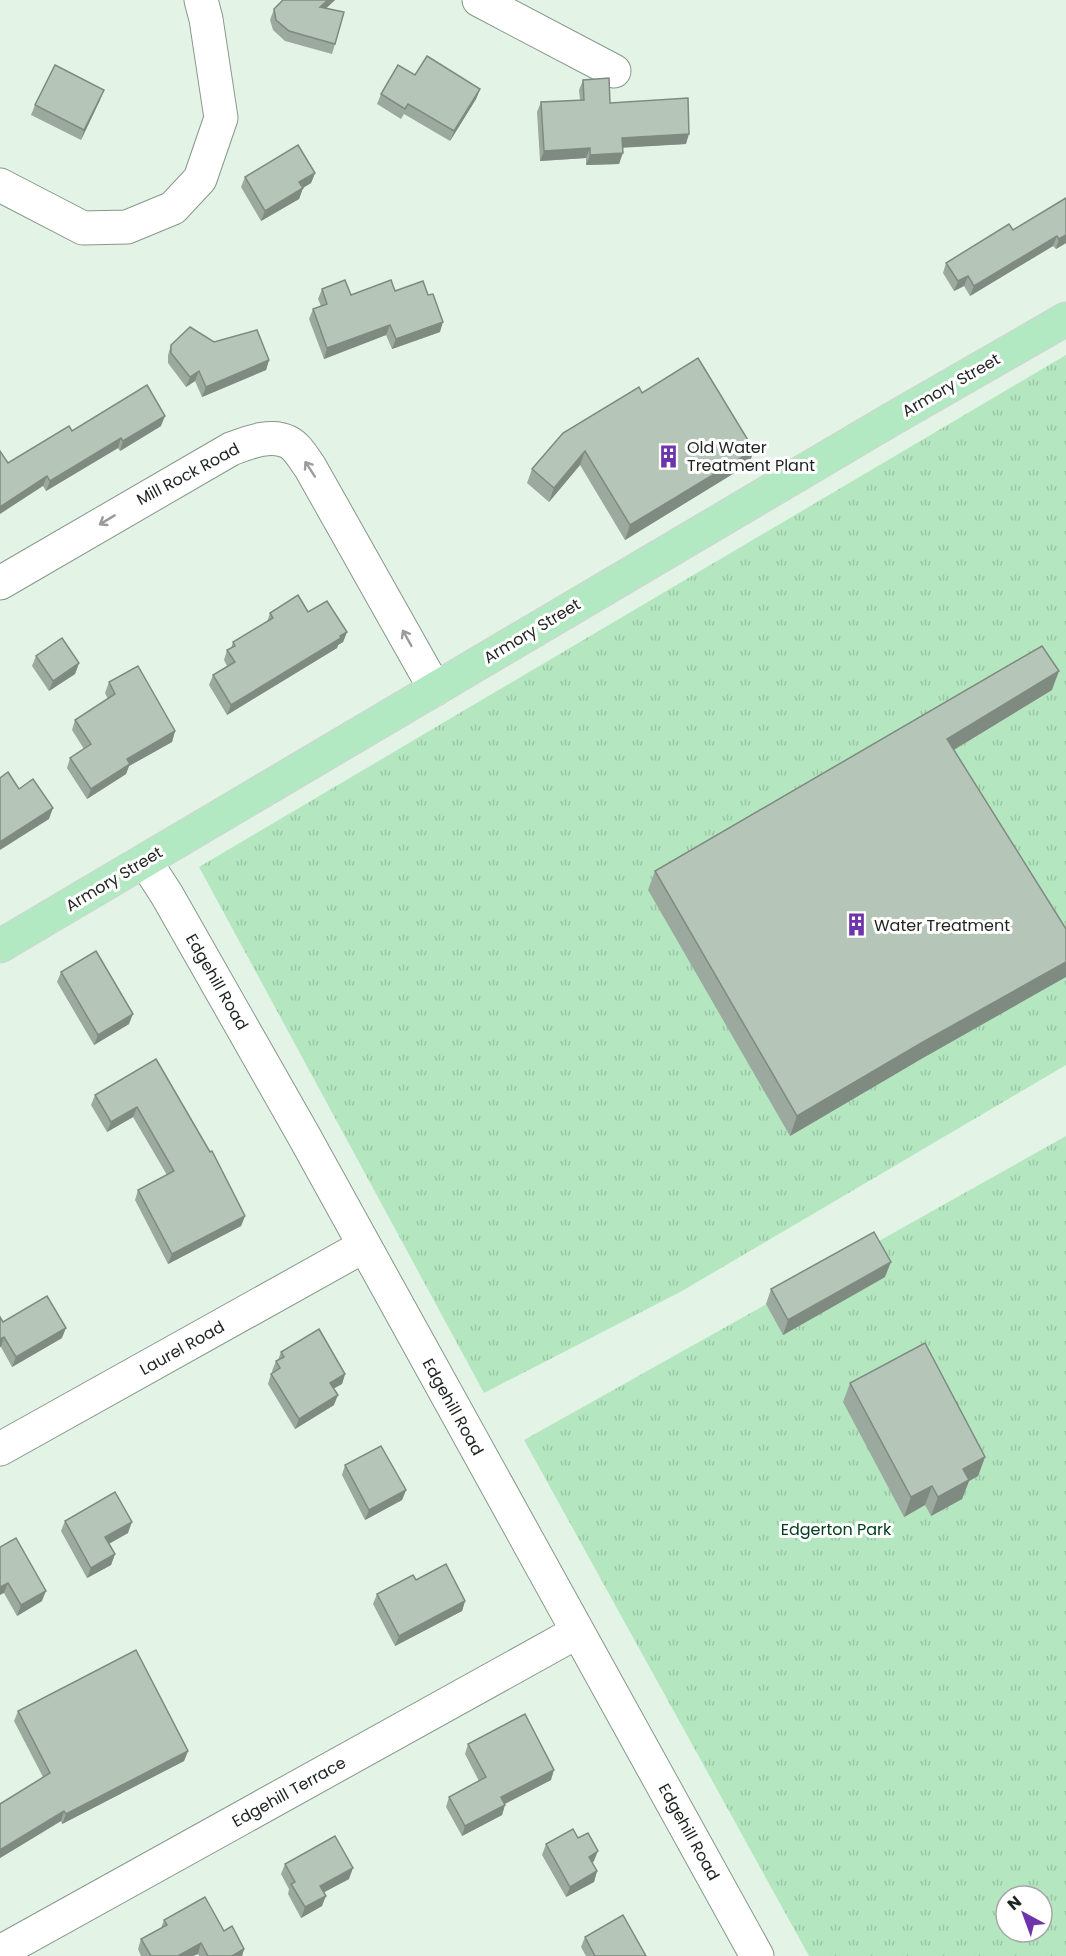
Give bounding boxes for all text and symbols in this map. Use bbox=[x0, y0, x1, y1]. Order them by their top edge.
street label: Armory Street bbox=[898, 348, 1004, 422]
place label: Old Water Treatment Plant bbox=[687, 436, 815, 477]
street label: Mill Rock Road bbox=[132, 437, 244, 511]
building icon: Old Water Treatment Plant bbox=[656, 443, 682, 469]
one-way arrow bbox=[304, 460, 317, 477]
one-way arrow bbox=[99, 514, 116, 526]
street label: Armory Street bbox=[479, 593, 585, 669]
one-way arrow bbox=[401, 630, 413, 647]
street label: Armory Street bbox=[61, 841, 167, 917]
building icon: Water Treatment bbox=[843, 912, 869, 938]
place label: Water Treatment bbox=[874, 914, 1010, 937]
street label: Edgehill Road bbox=[180, 930, 254, 1034]
street label: Laurel Road bbox=[135, 1315, 229, 1381]
street label: Edgehill Road bbox=[417, 1354, 489, 1460]
park label: Edgerton Park bbox=[781, 1518, 892, 1541]
street label: Edgehill Terrace bbox=[228, 1751, 350, 1833]
street label: Edgehill Road bbox=[653, 1779, 725, 1885]
north arrow bbox=[994, 1884, 1054, 1944]
text: N bbox=[1002, 1890, 1027, 1916]

